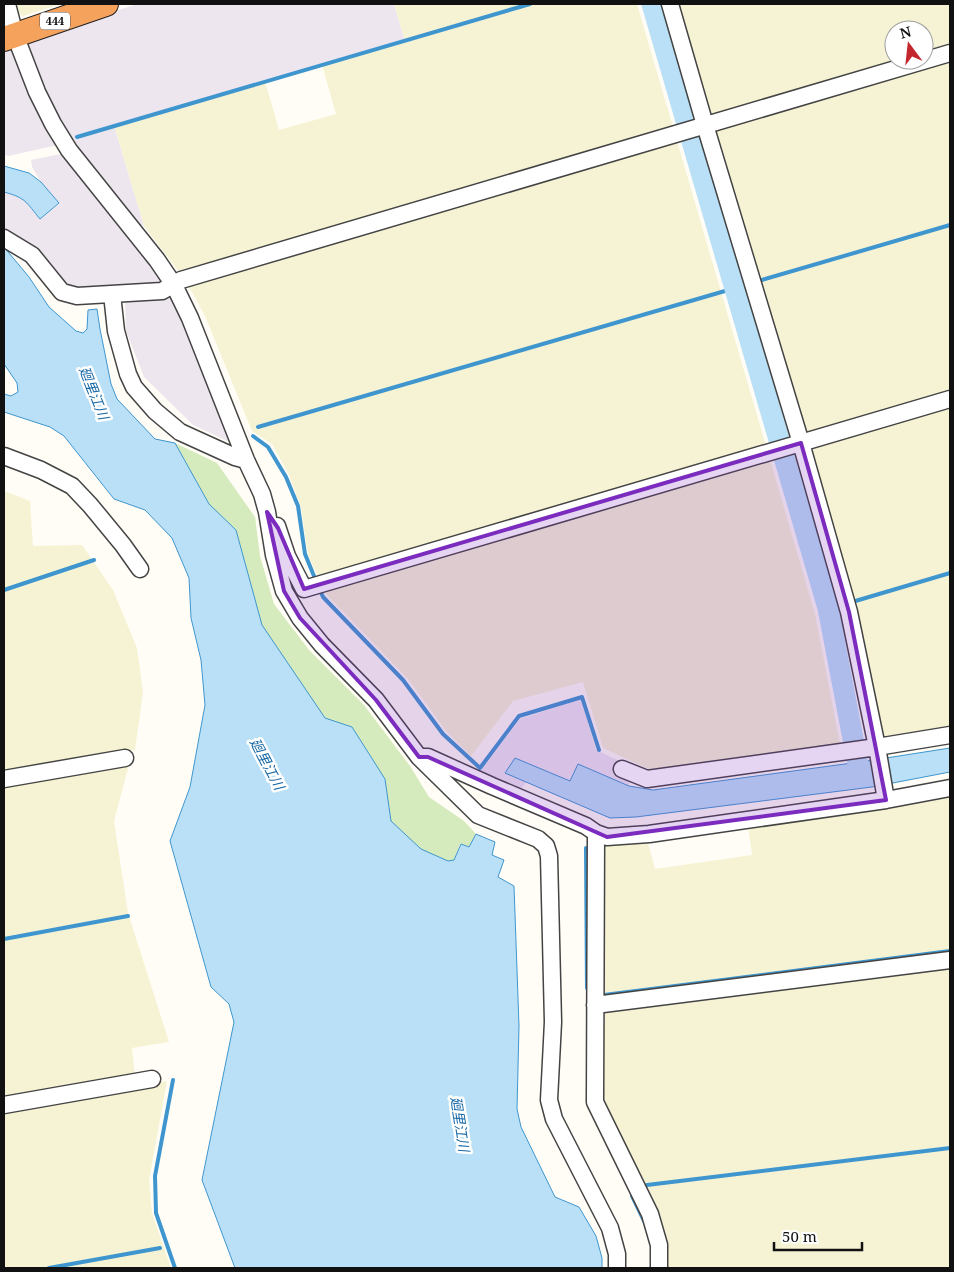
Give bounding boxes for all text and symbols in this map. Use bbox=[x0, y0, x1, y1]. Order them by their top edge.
road number: 444 bbox=[40, 12, 70, 30]
north arrow bbox=[884, 20, 934, 70]
text: N bbox=[898, 21, 913, 43]
water label: 廻里江川 bbox=[75, 363, 115, 424]
water label: 廻里江川 bbox=[246, 735, 290, 795]
water label: 廻里江川 bbox=[447, 1095, 475, 1155]
scale bar bbox=[774, 1220, 862, 1252]
text: 50 m bbox=[782, 1226, 817, 1246]

